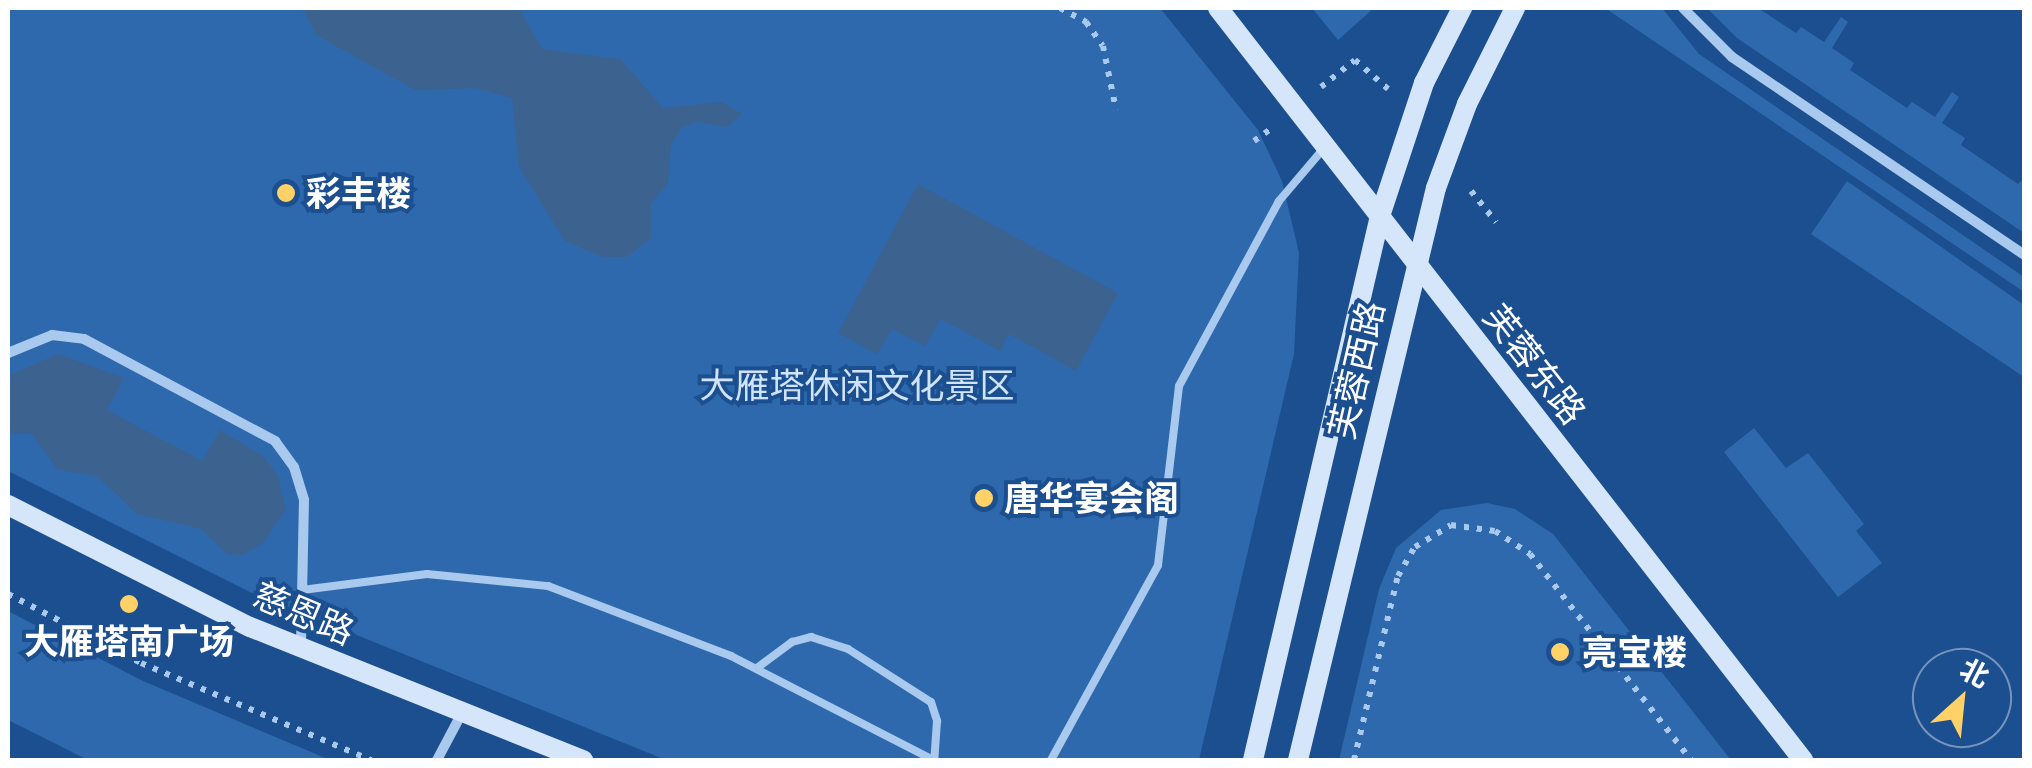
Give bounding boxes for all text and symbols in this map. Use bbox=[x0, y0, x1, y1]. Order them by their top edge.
place label: 彩丰楼 bbox=[306, 172, 411, 214]
marker: 彩丰楼 bbox=[275, 182, 297, 204]
street label: 芙蓉东路 bbox=[1475, 296, 1595, 432]
street label: 芙蓉西路 bbox=[1320, 297, 1392, 443]
park label: 大雁塔休闲文化景区 bbox=[700, 364, 1014, 406]
place label: 唐华宴会阁 bbox=[1004, 477, 1179, 519]
marker: 唐华宴会阁 bbox=[973, 487, 995, 509]
street label: 慈恩路 bbox=[247, 573, 361, 653]
marker: 大雁塔南广场 bbox=[118, 593, 140, 615]
place label: 大雁塔南广场 bbox=[24, 620, 234, 662]
place label: 亮宝楼 bbox=[1582, 631, 1687, 673]
marker: 亮宝楼 bbox=[1547, 639, 1573, 665]
north arrow bbox=[1912, 648, 2012, 748]
text: 北 bbox=[1955, 651, 1995, 695]

